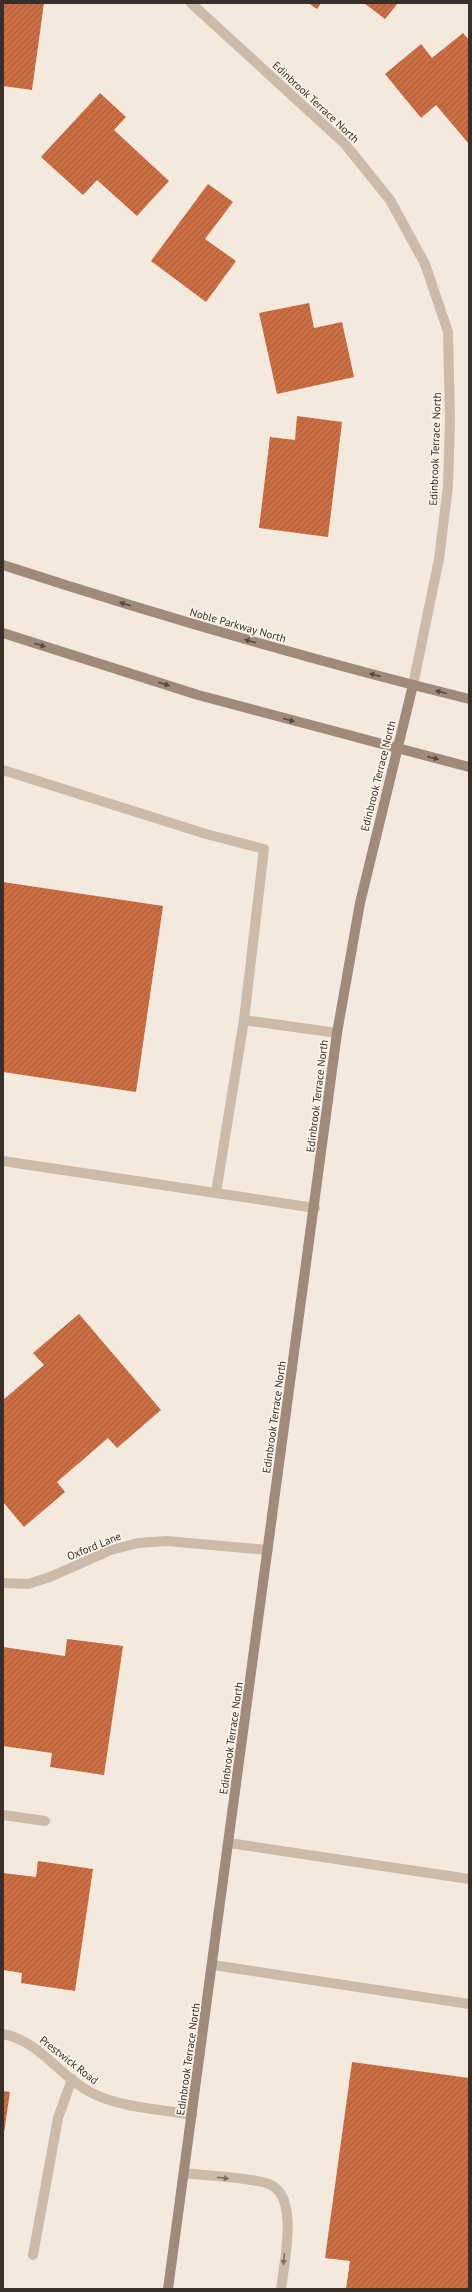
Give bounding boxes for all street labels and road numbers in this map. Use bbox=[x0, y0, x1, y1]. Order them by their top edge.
street label: Edinbrook Terrace North bbox=[270, 58, 362, 146]
street label: Edinbrook Terrace North bbox=[426, 392, 444, 506]
street label: Noble Parkway North bbox=[188, 605, 288, 645]
street label: Edinbrook Terrace North bbox=[357, 719, 399, 833]
street label: Edinbrook Terrace North bbox=[303, 1039, 331, 1153]
street label: Edinbrook Terrace North bbox=[259, 1360, 289, 1474]
street label: Oxford Lane bbox=[65, 1529, 124, 1563]
street label: Edinbrook Terrace North bbox=[216, 1681, 246, 1795]
street label: Edinbrook Terrace North bbox=[173, 2002, 203, 2116]
street label: Prestwick Road bbox=[37, 2033, 101, 2087]

